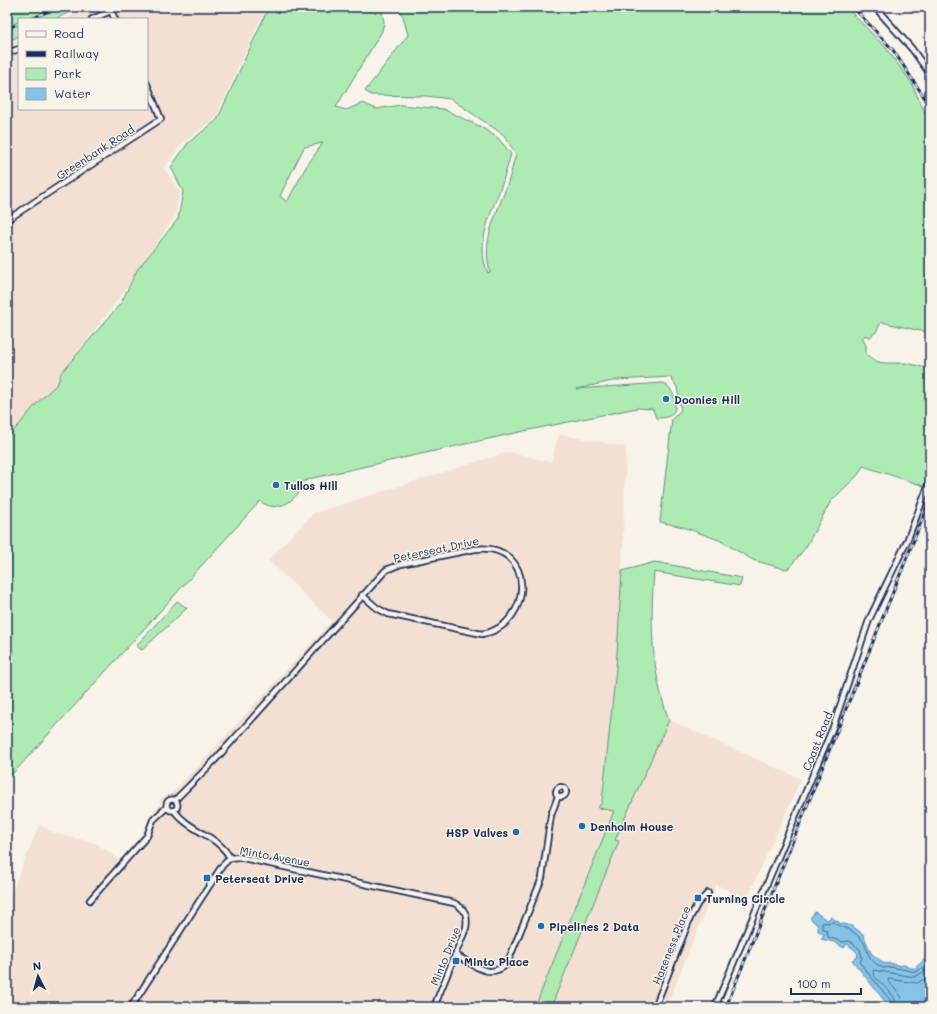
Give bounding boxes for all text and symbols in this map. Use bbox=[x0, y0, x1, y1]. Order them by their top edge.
legend bbox=[18, 18, 148, 110]
text: Road bbox=[54, 25, 84, 41]
text: Railway bbox=[54, 45, 99, 61]
text: Park bbox=[54, 65, 81, 81]
text: Water bbox=[54, 85, 91, 101]
street label: Greenbank Road bbox=[53, 121, 137, 183]
place label: Doonies Hill bbox=[674, 392, 740, 407]
marker: Doonies Hill bbox=[661, 394, 671, 404]
place label: Tullos Hill bbox=[284, 478, 337, 493]
marker: Tullos Hill bbox=[271, 480, 281, 490]
street label: Peterseat Drive bbox=[392, 533, 480, 565]
street label: Coast Road bbox=[798, 709, 836, 773]
place label: Denholm House bbox=[590, 819, 674, 834]
marker: Denholm House bbox=[577, 821, 587, 831]
place label: HSP Valves bbox=[446, 825, 508, 840]
marker: HSP Valves bbox=[511, 827, 521, 837]
street label: Minto Avenue bbox=[239, 842, 312, 870]
place label: Peterseat Drive bbox=[215, 871, 304, 886]
marker: Peterseat Drive bbox=[202, 873, 212, 883]
place label: Turning Circle bbox=[706, 891, 786, 906]
marker: Turning Circle bbox=[693, 893, 703, 903]
street label: Hareness Place bbox=[648, 903, 694, 987]
place label: Pipelines 2 Data bbox=[549, 919, 639, 934]
marker: Pipelines 2 Data bbox=[536, 921, 546, 931]
street label: Minto Drive bbox=[426, 924, 464, 988]
place label: Minto Place bbox=[464, 954, 529, 969]
north arrow bbox=[18, 956, 58, 996]
marker: Minto Place bbox=[451, 956, 461, 966]
text: N bbox=[32, 958, 42, 973]
scale bar bbox=[791, 970, 861, 996]
text: 100 m bbox=[797, 975, 831, 991]

